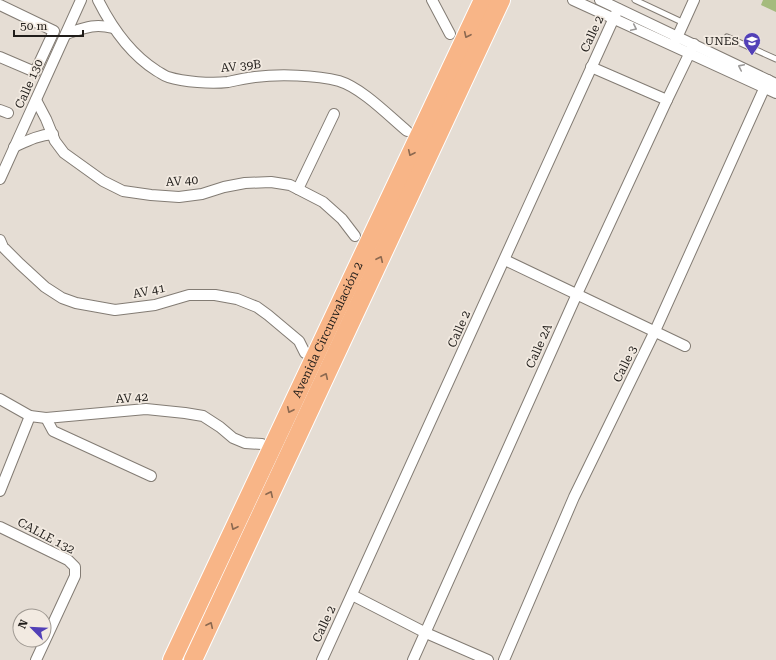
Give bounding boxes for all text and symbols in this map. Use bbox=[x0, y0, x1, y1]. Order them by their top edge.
scale bar bbox=[14, 12, 83, 38]
street label: Calle 2 bbox=[577, 13, 607, 55]
text: 50 m bbox=[20, 19, 47, 33]
one-way arrow bbox=[630, 23, 637, 31]
one-way arrow bbox=[464, 31, 472, 39]
school or university icon: UNES bbox=[742, 31, 762, 56]
place label: UNES bbox=[704, 34, 739, 48]
street label: Calle 130 bbox=[12, 57, 46, 111]
street label: AV 39B bbox=[220, 57, 262, 75]
one-way arrow bbox=[738, 64, 745, 72]
one-way arrow bbox=[408, 149, 416, 156]
street label: AV 40 bbox=[165, 173, 199, 189]
one-way arrow bbox=[375, 255, 383, 263]
street label: Avenida Circunvalación 2 bbox=[290, 260, 366, 400]
street label: AV 41 bbox=[132, 281, 167, 301]
street label: Calle 2 bbox=[445, 308, 473, 350]
street label: Calle 2A bbox=[523, 321, 555, 370]
street label: Calle 3 bbox=[610, 343, 640, 385]
one-way arrow bbox=[320, 373, 328, 381]
street label: AV 42 bbox=[115, 390, 149, 406]
one-way arrow bbox=[287, 405, 295, 413]
one-way arrow bbox=[266, 491, 274, 498]
street label: CALLE 132 bbox=[15, 515, 77, 557]
one-way arrow bbox=[231, 523, 239, 531]
street label: Calle 2 bbox=[309, 603, 339, 645]
north arrow bbox=[12, 608, 52, 648]
text: N bbox=[16, 617, 31, 631]
one-way arrow bbox=[205, 621, 213, 629]

